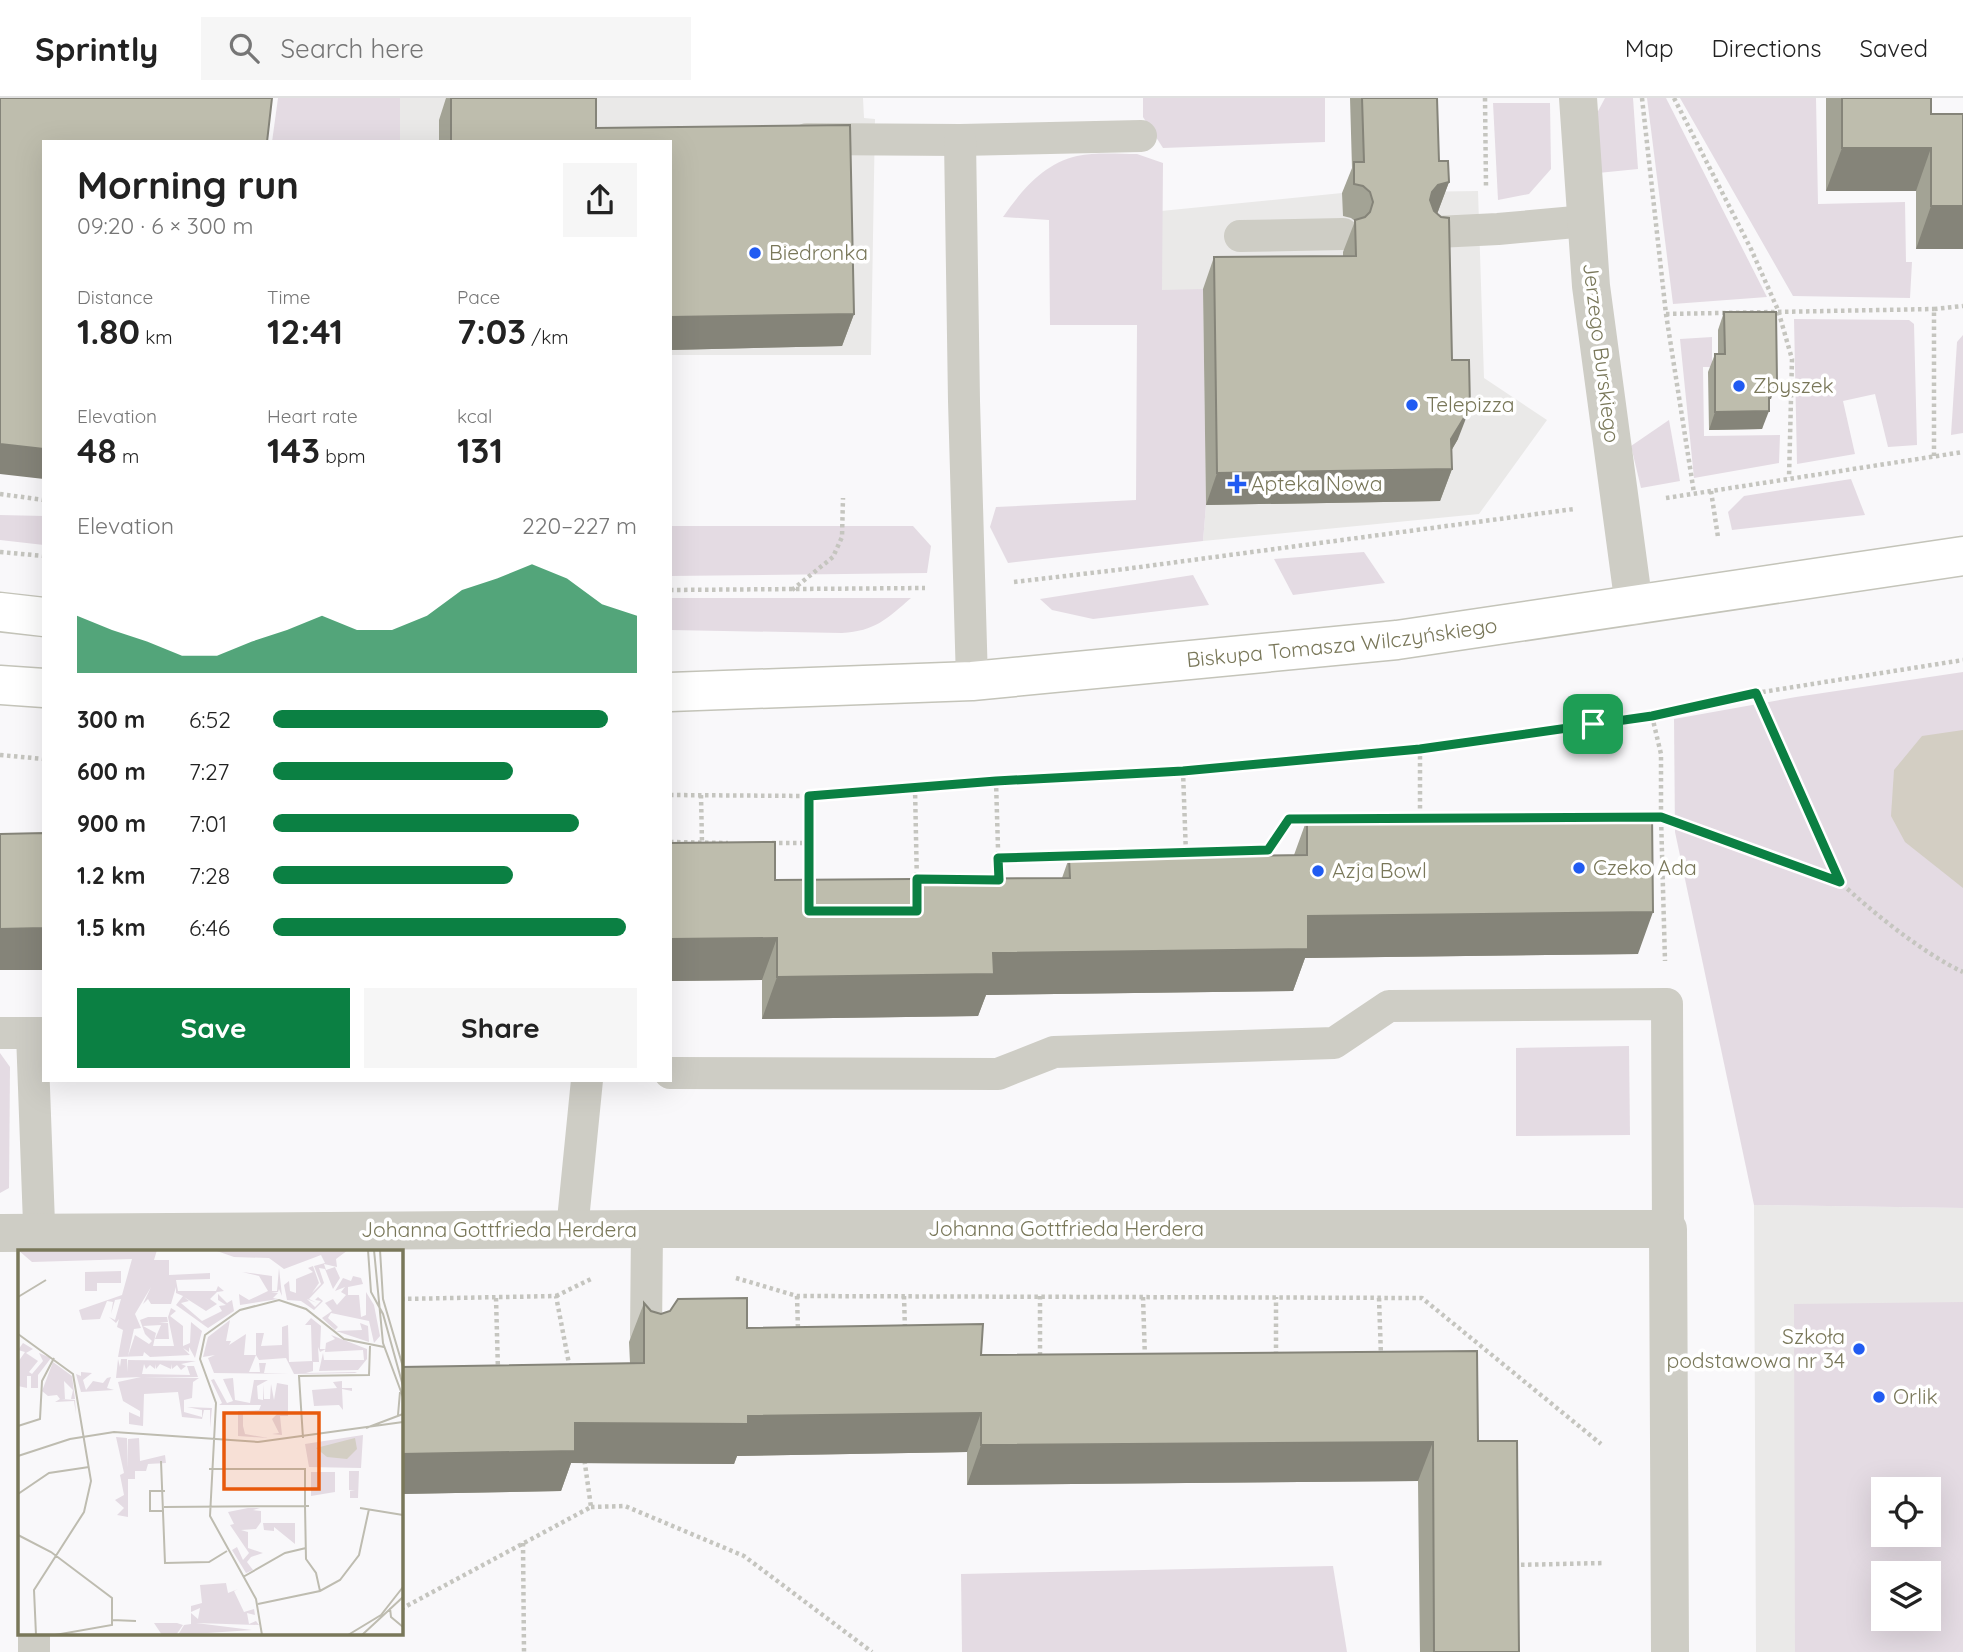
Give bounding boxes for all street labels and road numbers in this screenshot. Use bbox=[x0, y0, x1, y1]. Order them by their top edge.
street label: Jerzego Burskiego bbox=[1578, 261, 1626, 444]
street label: Biskupa Tomasza Wilczyńskiego bbox=[1185, 611, 1499, 672]
street label: Johanna Gottfrieda Herdera bbox=[928, 1215, 1204, 1241]
street label: Johanna Gottfrieda Herdera bbox=[361, 1216, 637, 1242]

